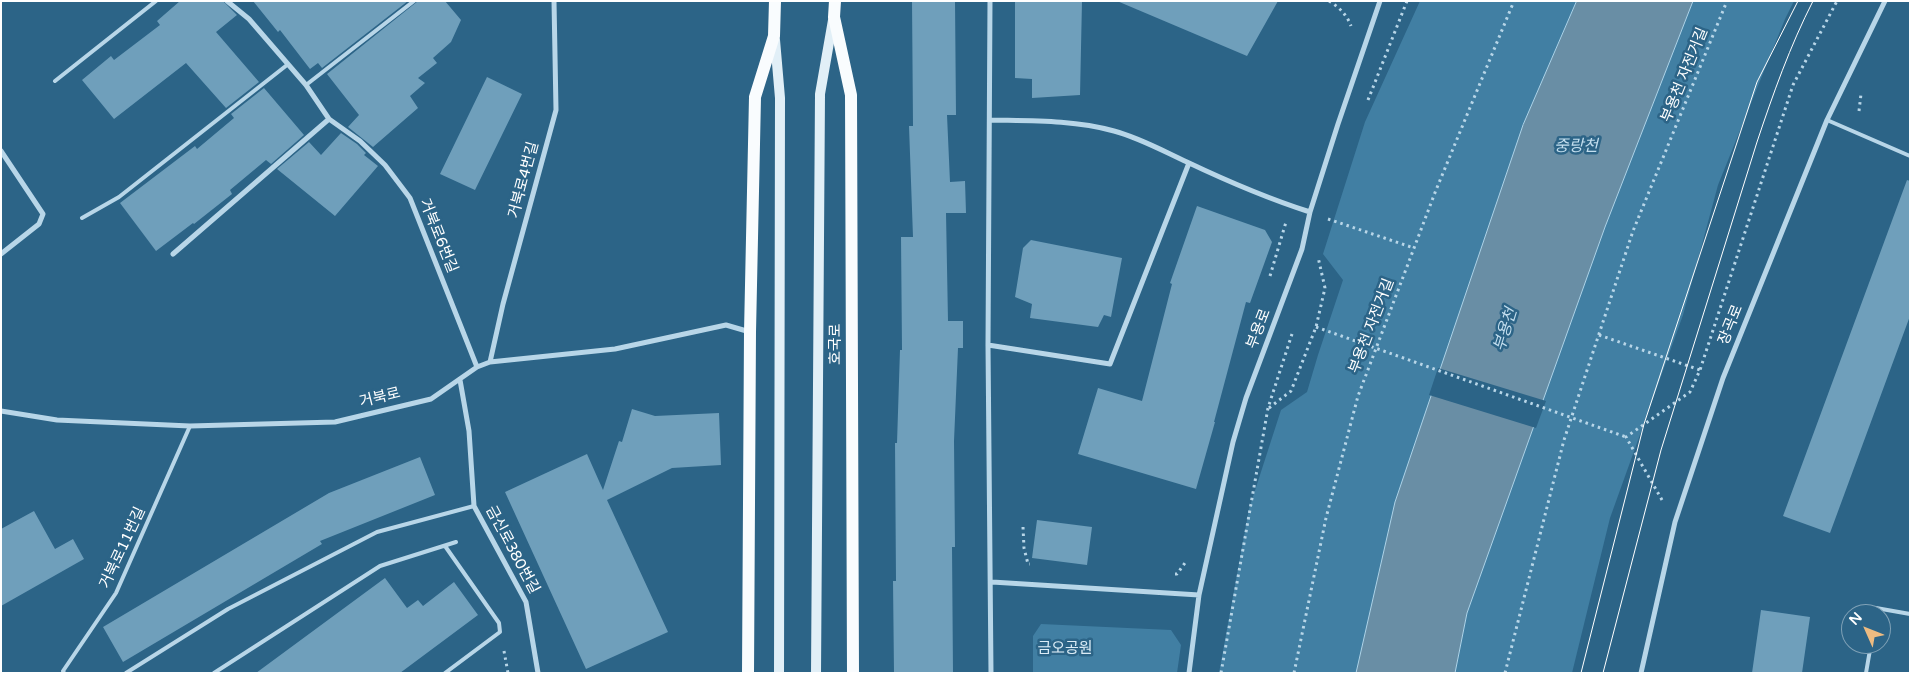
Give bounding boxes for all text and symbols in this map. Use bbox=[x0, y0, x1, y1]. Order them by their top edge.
street label: 부용천 자전거길 bbox=[1658, 25, 1712, 125]
water label: 중랑천 bbox=[1554, 137, 1598, 157]
street label: 거북로4번길 bbox=[505, 140, 543, 220]
street label: 거북로6번길 bbox=[415, 196, 461, 276]
street label: 부용천 자전거길 bbox=[1346, 276, 1398, 376]
street label: 장곡로 bbox=[1715, 302, 1747, 348]
street label: 부용로 bbox=[1243, 306, 1275, 352]
water label: 부용천 bbox=[1490, 306, 1522, 354]
street label: 호국로 bbox=[827, 323, 845, 365]
street label: 거북로 bbox=[358, 384, 402, 412]
street label: 금신로380번길 bbox=[481, 503, 543, 597]
street label: 거북로11번길 bbox=[96, 504, 150, 592]
north arrow bbox=[1841, 604, 1891, 654]
text: N bbox=[1846, 609, 1866, 629]
park label: 금오공원 bbox=[1037, 640, 1093, 658]

